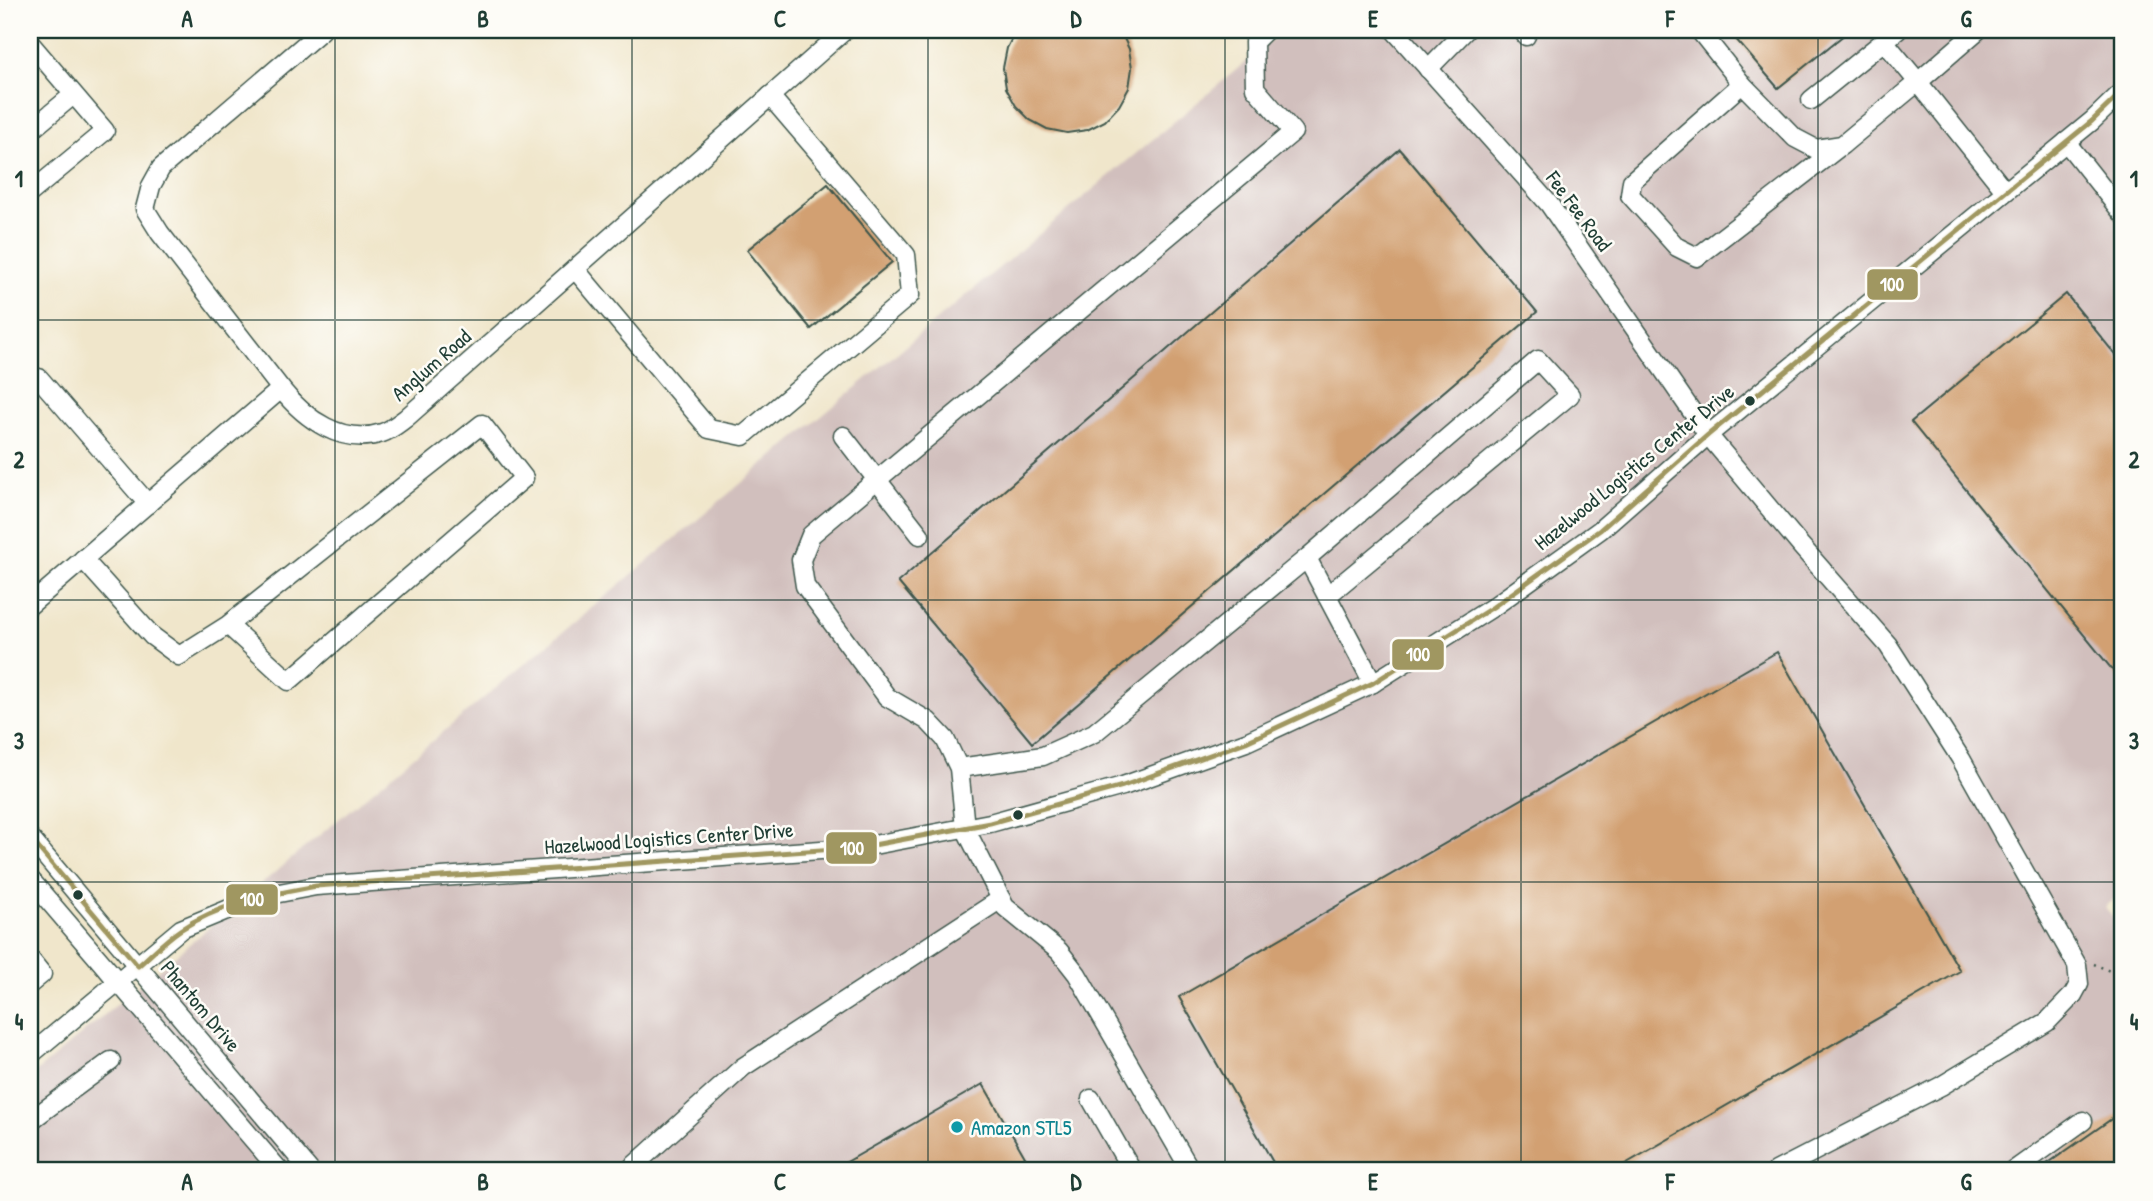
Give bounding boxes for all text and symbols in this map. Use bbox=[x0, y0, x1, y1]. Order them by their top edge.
text: A bbox=[181, 3, 193, 34]
text: B bbox=[477, 3, 489, 34]
text: C bbox=[774, 3, 786, 34]
text: D bbox=[1071, 3, 1083, 34]
text: E bbox=[1368, 3, 1379, 34]
text: F bbox=[1665, 3, 1676, 34]
text: G bbox=[1960, 3, 1972, 34]
text: 1 bbox=[15, 163, 23, 194]
text: 1 bbox=[2130, 163, 2138, 194]
street label: Fee Fee Road bbox=[1539, 164, 1619, 257]
line badge: 100 bbox=[1866, 268, 1919, 301]
text: 100 bbox=[1880, 271, 1904, 297]
street label: Anglum Road bbox=[385, 322, 477, 408]
street label: Hazelwood Logistics Center Drive bbox=[1528, 377, 1740, 557]
unlabelled marker bbox=[1743, 394, 1757, 408]
text: 2 bbox=[14, 444, 25, 475]
text: 2 bbox=[2129, 444, 2140, 475]
line badge: 100 bbox=[1391, 638, 1445, 671]
text: 100 bbox=[1406, 641, 1430, 667]
text: 3 bbox=[14, 725, 24, 756]
text: 3 bbox=[2129, 725, 2139, 756]
unlabelled marker bbox=[1011, 808, 1025, 822]
street label: Hazelwood Logistics Center Drive bbox=[544, 815, 794, 861]
line badge: 100 bbox=[825, 831, 878, 865]
text: 100 bbox=[840, 835, 864, 861]
line badge: 100 bbox=[225, 883, 279, 916]
text: 100 bbox=[240, 886, 264, 912]
unlabelled marker bbox=[71, 888, 85, 902]
street label: Phantom Drive bbox=[154, 954, 248, 1058]
text: 4 bbox=[15, 1006, 24, 1037]
text: 4 bbox=[2130, 1006, 2139, 1037]
place label: Amazon STL5 bbox=[971, 1113, 1072, 1142]
marker: Amazon STL5 bbox=[949, 1119, 965, 1135]
text: A bbox=[181, 1166, 193, 1197]
text: B bbox=[477, 1166, 489, 1197]
text: C bbox=[774, 1166, 786, 1197]
text: D bbox=[1071, 1166, 1083, 1197]
text: E bbox=[1368, 1166, 1379, 1197]
text: F bbox=[1665, 1166, 1676, 1197]
text: G bbox=[1960, 1166, 1972, 1197]

